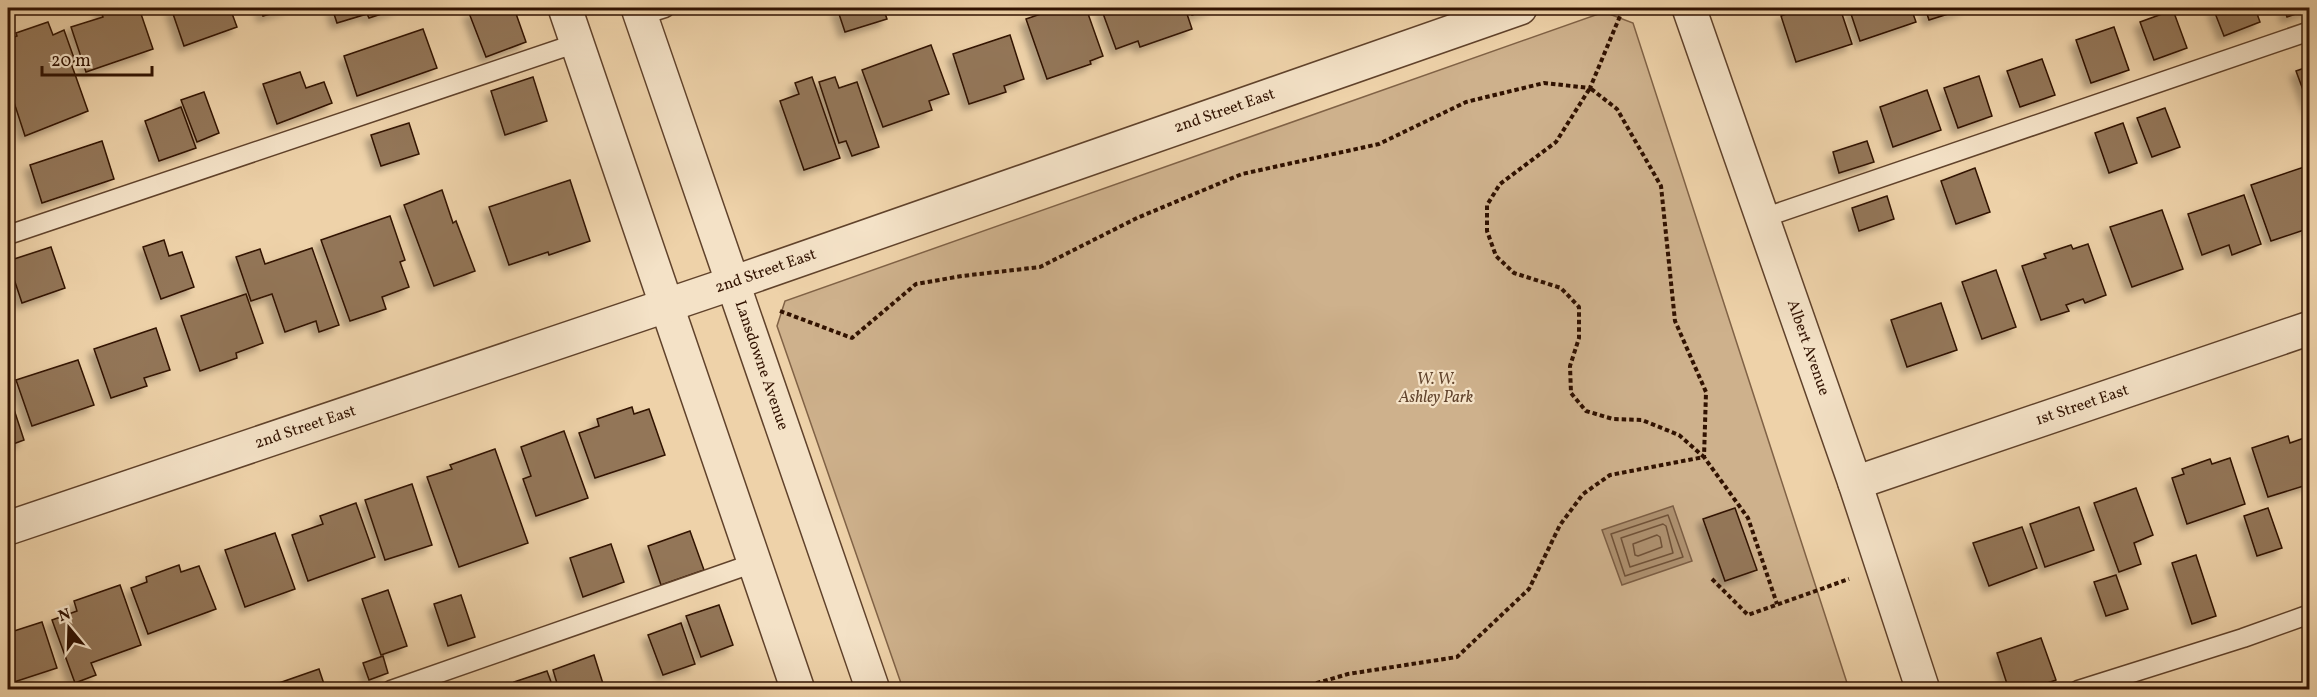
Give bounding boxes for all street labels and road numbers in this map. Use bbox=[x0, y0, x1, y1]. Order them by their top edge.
street label: 2nd Street East bbox=[1171, 83, 1278, 139]
street label: 2nd Street East bbox=[712, 244, 820, 299]
street label: Albert Avenue bbox=[1781, 297, 1835, 399]
street label: Lansdowne Avenue bbox=[729, 298, 794, 433]
street label: 1st Street East bbox=[2033, 379, 2132, 432]
street label: 2nd Street East bbox=[252, 400, 359, 455]

